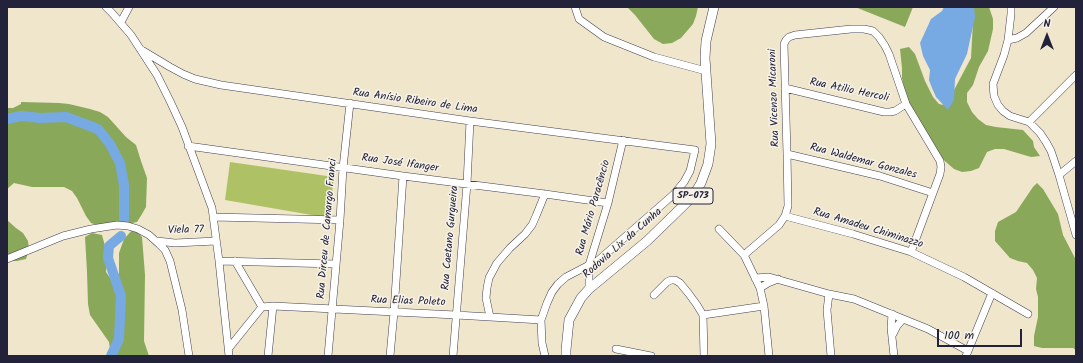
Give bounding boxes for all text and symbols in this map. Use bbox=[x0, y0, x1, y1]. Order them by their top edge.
text: N bbox=[1044, 15, 1050, 33]
north arrow bbox=[1027, 16, 1067, 56]
street label: Rua Vicenzo Micaroni bbox=[767, 49, 783, 147]
street label: Rua Atilio Hercoli bbox=[808, 76, 890, 106]
street label: Rua Anísio Ribeiro de Lima bbox=[352, 87, 478, 117]
street label: Rua Waldemar Gonzales bbox=[808, 141, 918, 183]
street label: Rua José Ifanger bbox=[361, 152, 439, 176]
street label: Rua Dirceu de Camargo Franci bbox=[315, 158, 341, 300]
street label: Rua Mário Paracêncio bbox=[574, 159, 614, 257]
street label: Rua Caetano Gurgueira bbox=[440, 185, 462, 291]
road number: SP-073 bbox=[673, 188, 713, 204]
street label: Rodovia Lix da Cunha bbox=[581, 206, 665, 282]
street label: Rua Amadeu Chiminazzo bbox=[811, 206, 925, 252]
street label: Viela 77 bbox=[168, 224, 204, 238]
street label: Rua Elias Poleto bbox=[370, 294, 446, 310]
scale bar bbox=[939, 321, 1024, 347]
text: 100 m bbox=[944, 326, 974, 345]

